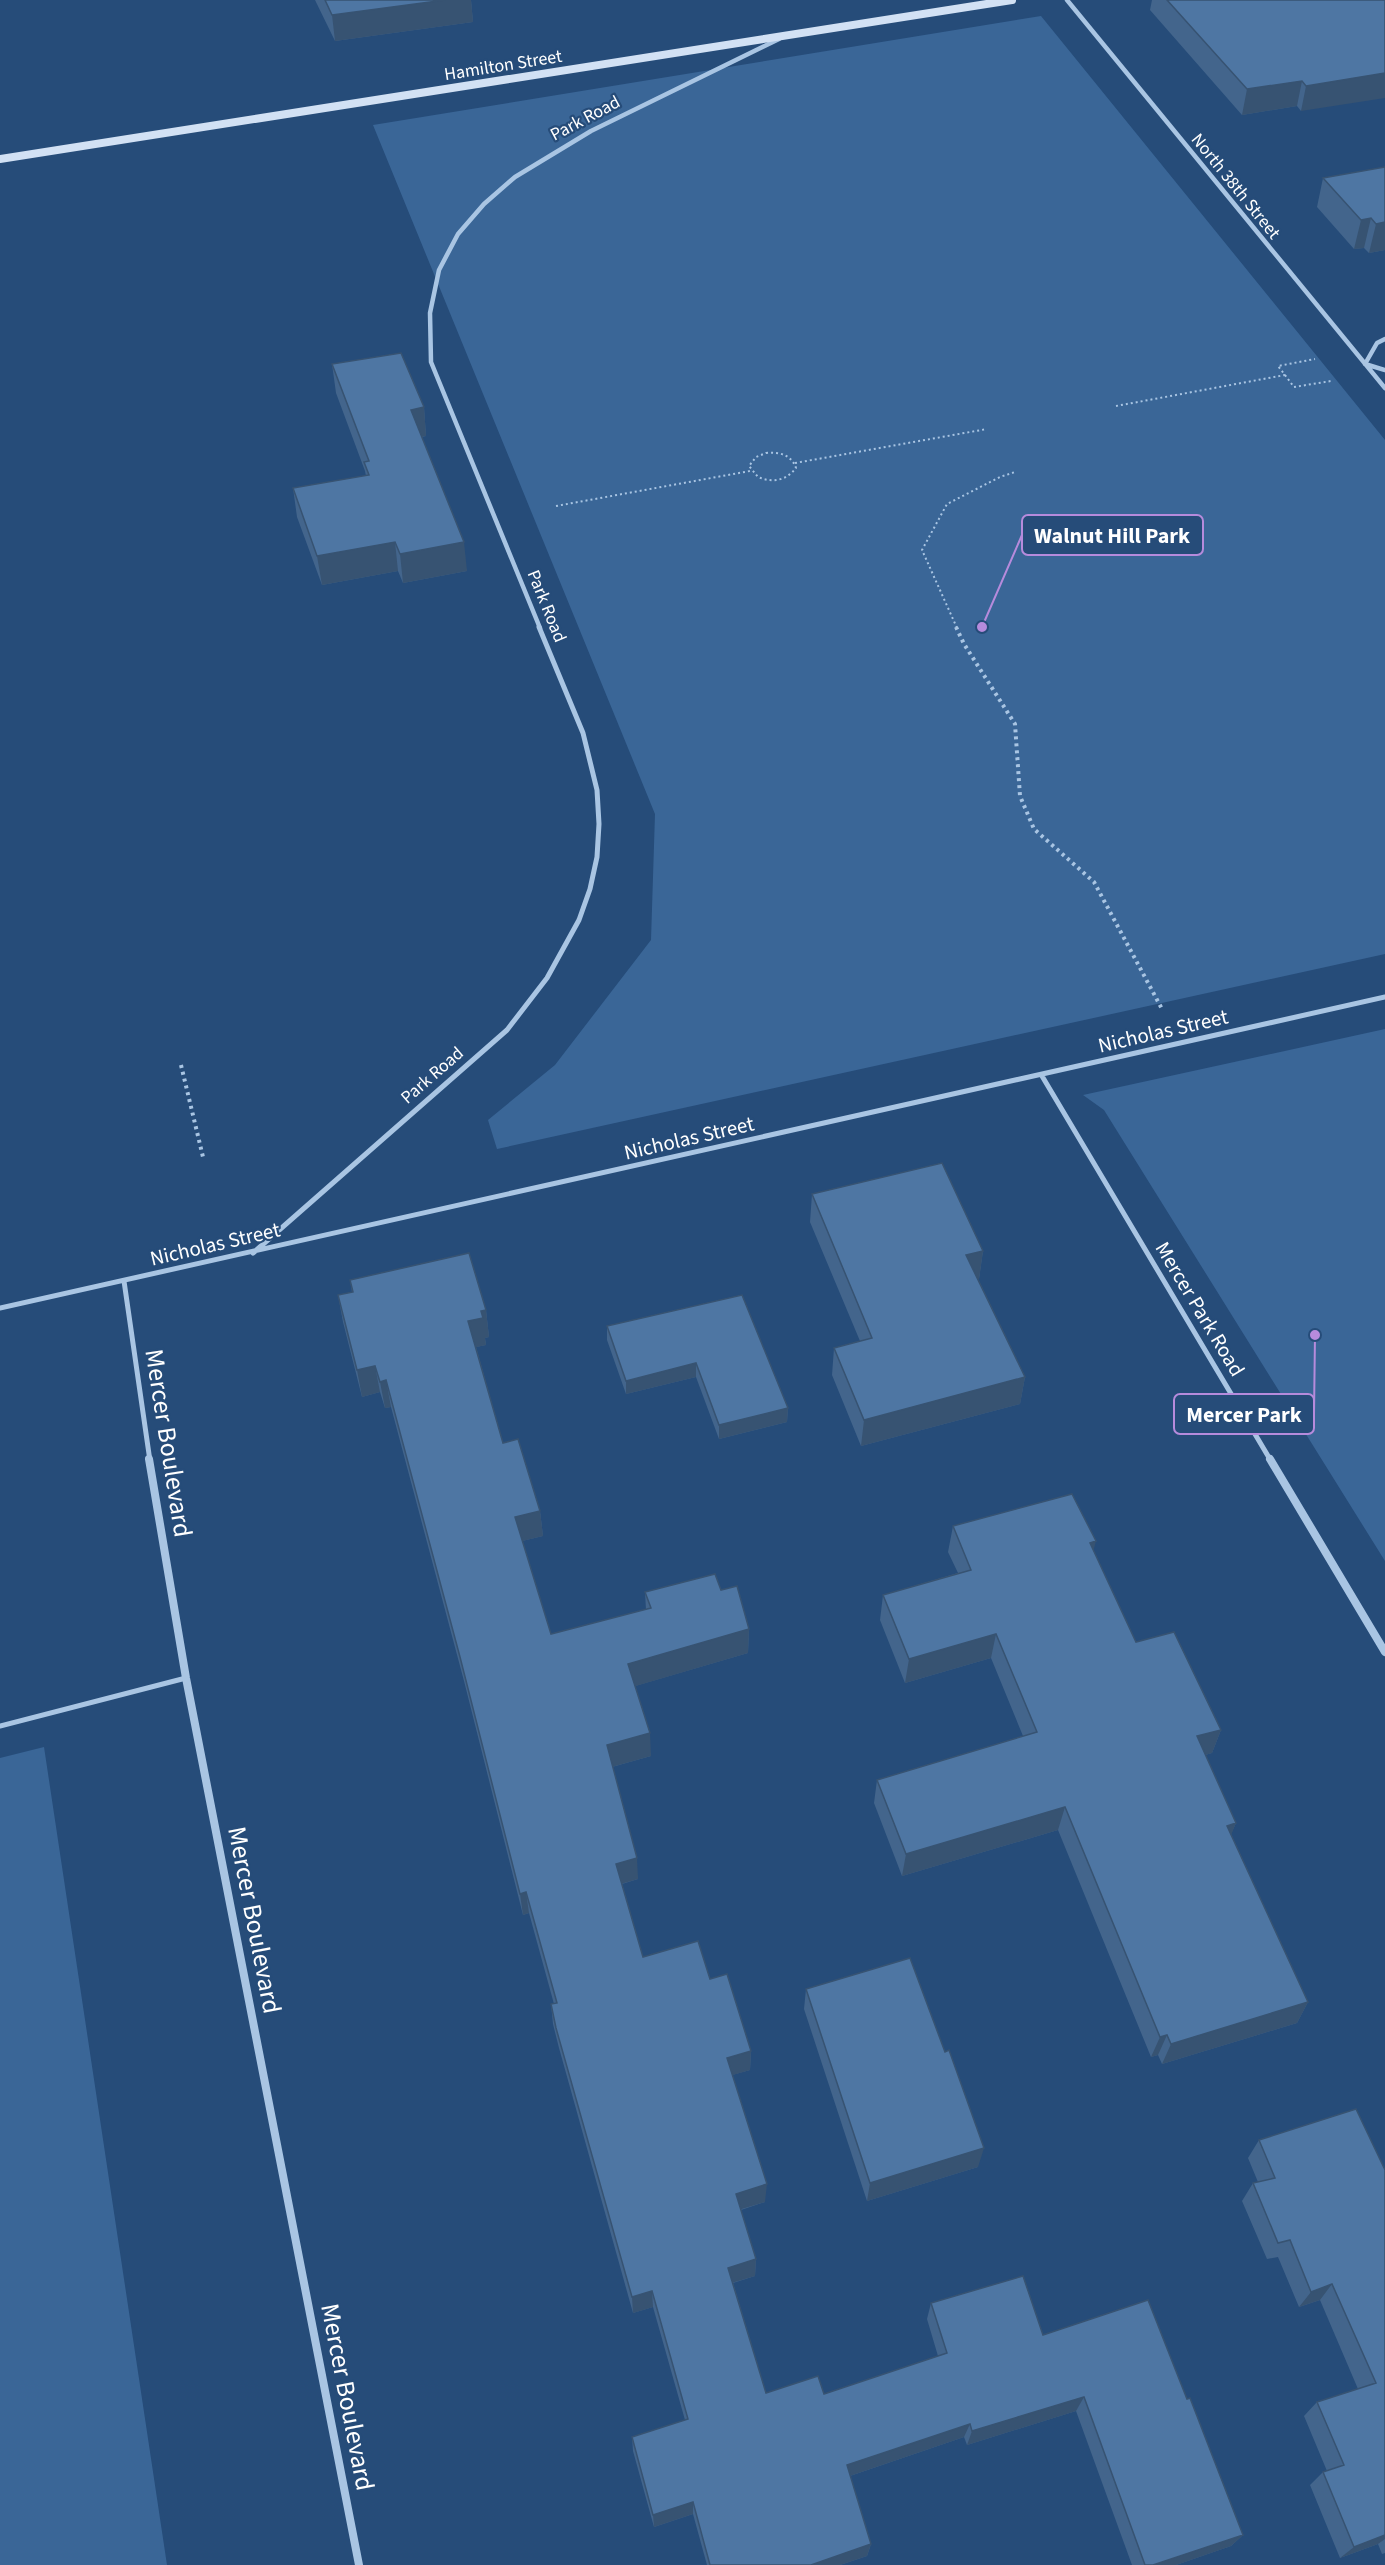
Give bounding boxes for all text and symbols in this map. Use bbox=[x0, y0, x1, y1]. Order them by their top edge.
street label: Hamilton Street bbox=[442, 44, 564, 87]
street label: Park Road bbox=[546, 90, 625, 147]
street label: North 38th Street bbox=[1185, 128, 1286, 245]
callout: Walnut Hill Park bbox=[1022, 515, 1203, 555]
text: Walnut Hill Park bbox=[1034, 520, 1190, 552]
street label: Park Road bbox=[521, 566, 572, 646]
street label: Nicholas Street bbox=[1095, 1001, 1231, 1061]
street label: Park Road bbox=[395, 1041, 469, 1110]
street label: Nicholas Street bbox=[621, 1108, 757, 1168]
street label: Nicholas Street bbox=[147, 1214, 283, 1274]
street label: Mercer Park Road bbox=[1148, 1236, 1252, 1382]
street label: Mercer Boulevard bbox=[135, 1346, 202, 1540]
callout: Mercer Park bbox=[1174, 1394, 1314, 1434]
text: Mercer Park bbox=[1186, 1399, 1302, 1431]
street label: Mercer Boulevard bbox=[218, 1823, 291, 2017]
street label: Mercer Boulevard bbox=[311, 2300, 384, 2494]

